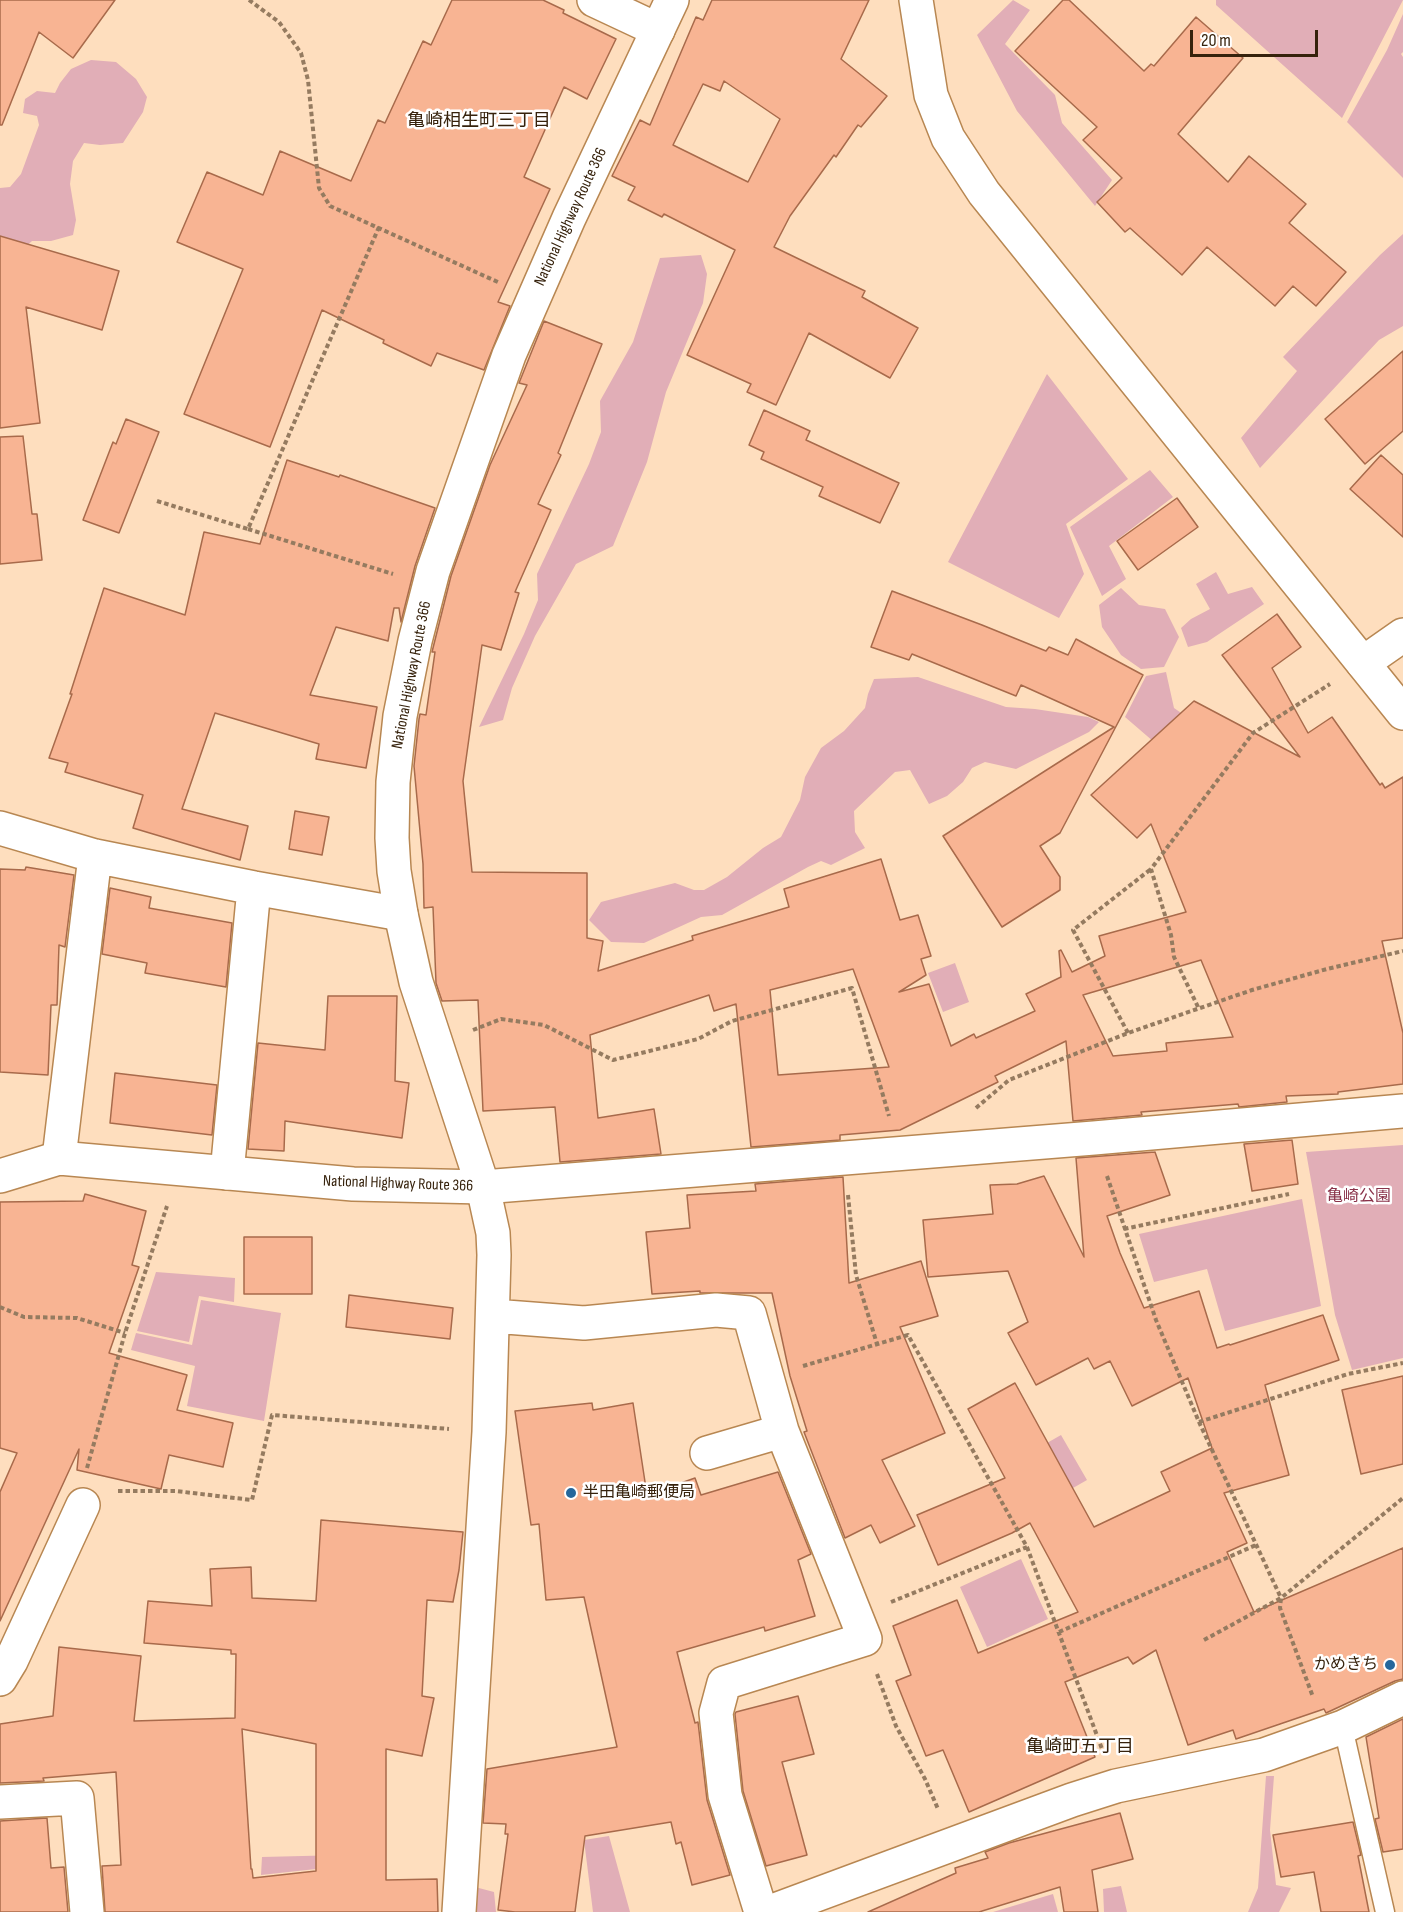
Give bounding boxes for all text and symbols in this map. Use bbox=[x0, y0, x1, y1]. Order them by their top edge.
scale bar bbox=[1193, 18, 1320, 56]
text: 20 m bbox=[1201, 30, 1231, 51]
district label: 亀崎相生町三丁目 bbox=[407, 110, 551, 132]
street label: National Highway Route 366 bbox=[531, 145, 611, 289]
street label: National Highway Route 366 bbox=[388, 599, 436, 751]
street label: National Highway Route 366 bbox=[323, 1172, 473, 1196]
park label: 亀崎公園 bbox=[1327, 1187, 1391, 1207]
place label: 半田亀崎郵便局 bbox=[583, 1483, 695, 1503]
marker: 半田亀崎郵便局 bbox=[564, 1486, 578, 1500]
place label: かめきち bbox=[1314, 1655, 1378, 1675]
marker: かめきち bbox=[1383, 1658, 1397, 1672]
district label: 亀崎町五丁目 bbox=[1026, 1736, 1134, 1758]

